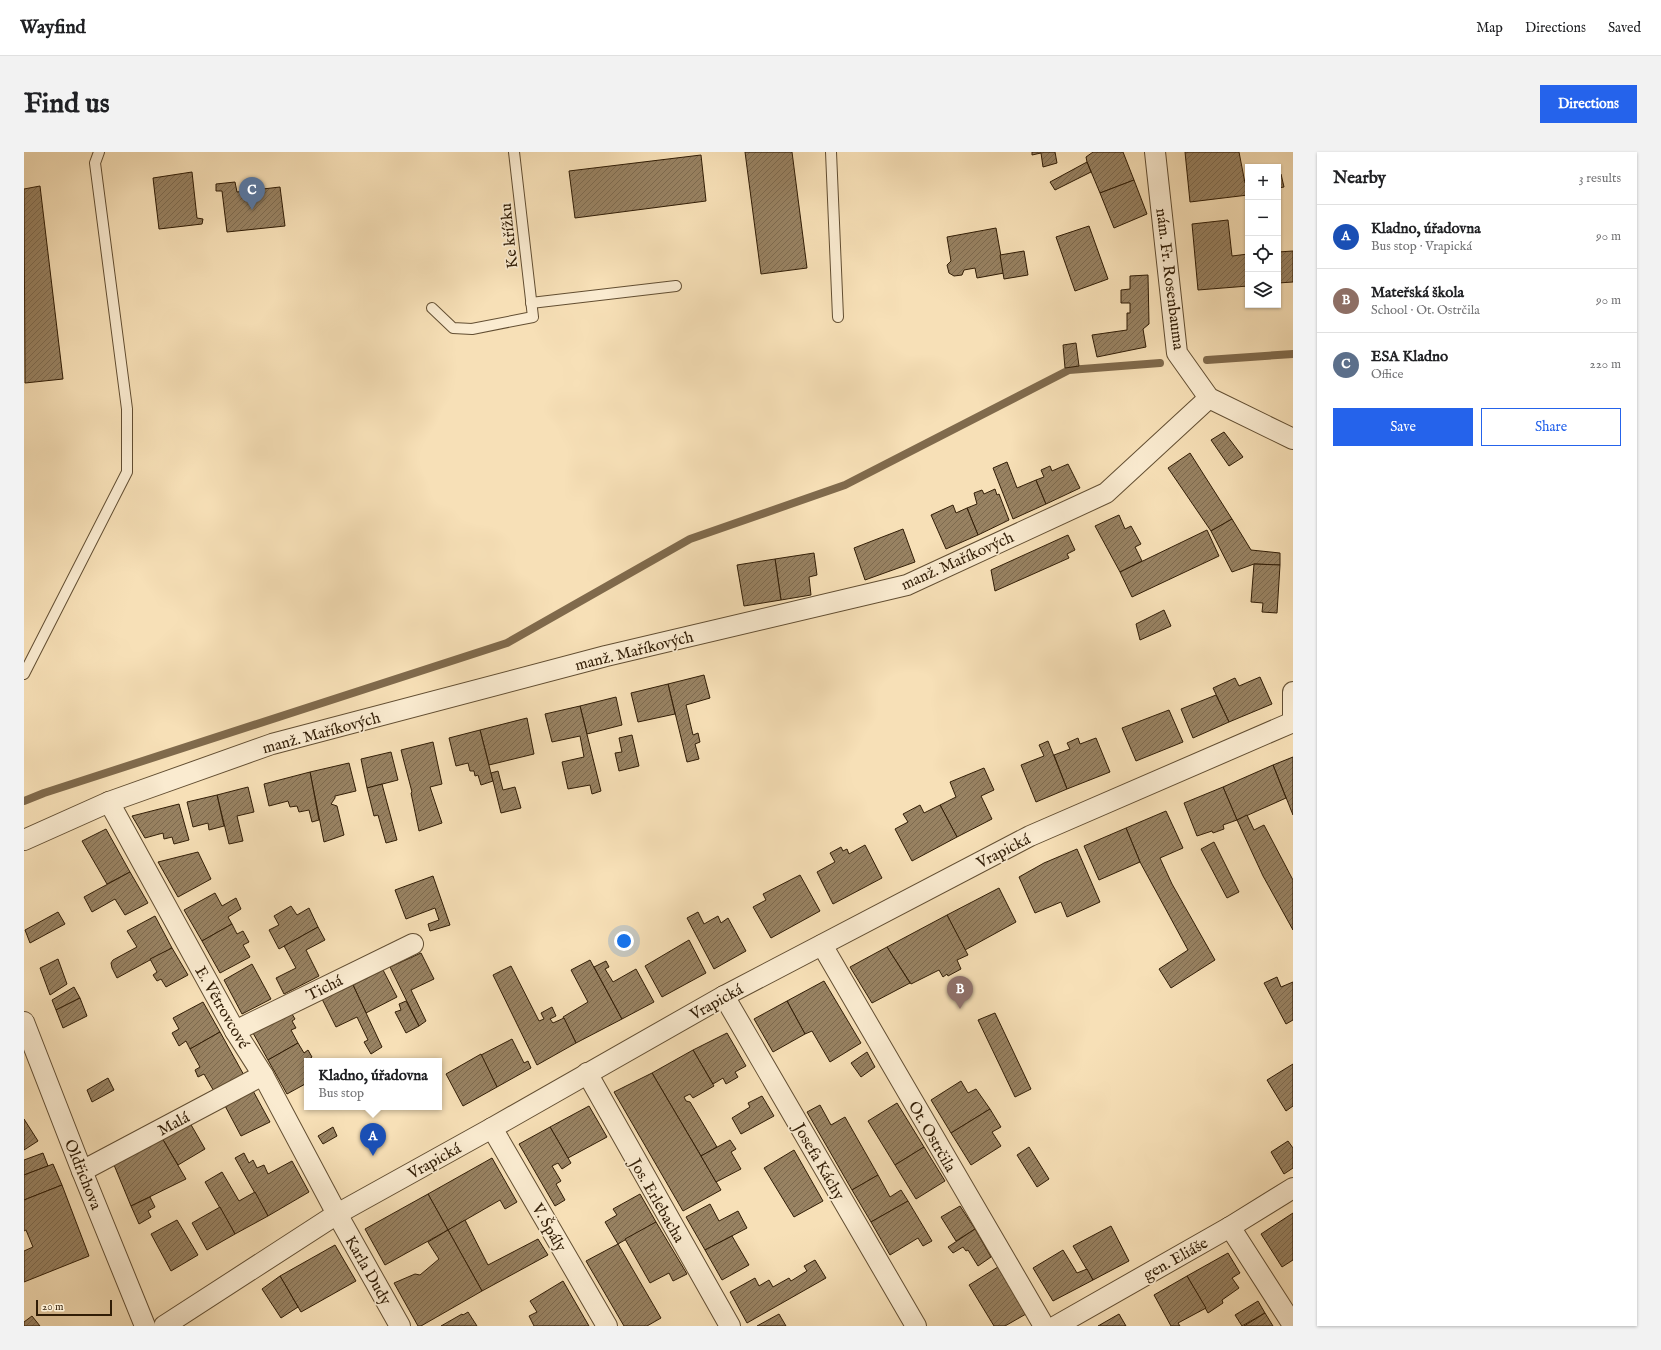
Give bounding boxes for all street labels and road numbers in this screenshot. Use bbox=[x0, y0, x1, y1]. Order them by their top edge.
street label: Ke křížku bbox=[497, 202, 523, 269]
street label: nám. Fr. Rosenbauma bbox=[1150, 207, 1188, 351]
street label: manž. Maříkových bbox=[898, 528, 1018, 596]
street label: manž. Maříkových bbox=[573, 627, 696, 676]
street label: manž. Maříkových bbox=[260, 708, 383, 759]
street label: Vrapická bbox=[973, 830, 1034, 874]
street label: E. Větrovcové bbox=[190, 963, 253, 1053]
street label: Tichá bbox=[303, 971, 346, 1006]
street label: Vrapická bbox=[686, 980, 747, 1026]
street label: Ot. Ostrčila bbox=[903, 1098, 960, 1176]
street label: Malá bbox=[155, 1108, 193, 1141]
street label: Josefa Káchy bbox=[787, 1118, 848, 1204]
street label: Oldřichova bbox=[59, 1137, 105, 1213]
street label: Vrapická bbox=[404, 1139, 465, 1185]
street label: Jos. Erlebacha bbox=[623, 1154, 688, 1247]
street label: V. Špály bbox=[526, 1198, 572, 1256]
street label: Karla Dudy bbox=[339, 1233, 395, 1309]
street label: gen. Eliáše bbox=[1140, 1234, 1212, 1286]

